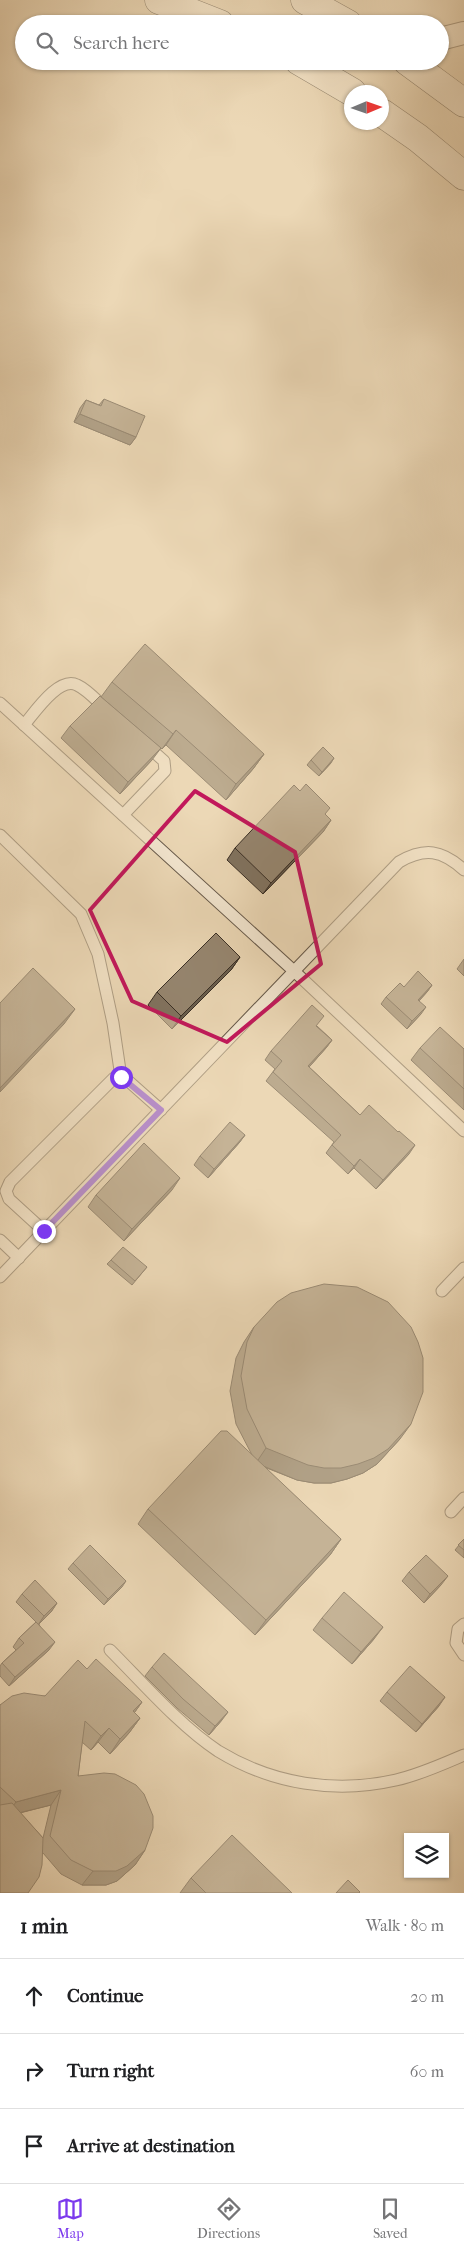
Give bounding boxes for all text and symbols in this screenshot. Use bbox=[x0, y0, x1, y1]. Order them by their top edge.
search box bbox=[15, 15, 449, 70]
icon: search bbox=[33, 29, 61, 57]
text: Search here bbox=[73, 32, 169, 54]
north arrow bbox=[344, 85, 389, 130]
route start bbox=[110, 1066, 133, 1089]
route end bbox=[33, 1220, 56, 1243]
map controls bbox=[404, 1833, 449, 1878]
button: layers bbox=[404, 1833, 449, 1878]
text: 1 min bbox=[20, 1914, 68, 1938]
text: Walk · 80 m bbox=[366, 1916, 444, 1935]
icon: ahead bbox=[20, 1982, 48, 2010]
text: Continue bbox=[67, 1985, 143, 2007]
text: 20 m bbox=[410, 1987, 444, 2006]
icon: right bbox=[20, 2057, 48, 2085]
text: Turn right bbox=[67, 2060, 154, 2082]
text: 60 m bbox=[410, 2062, 444, 2081]
icon: arrive bbox=[20, 2132, 48, 2160]
text: Arrive at destination bbox=[67, 2135, 235, 2157]
tab: Map bbox=[56, 2195, 84, 2242]
tab: Directions bbox=[197, 2195, 260, 2242]
tab: Saved bbox=[373, 2195, 408, 2242]

